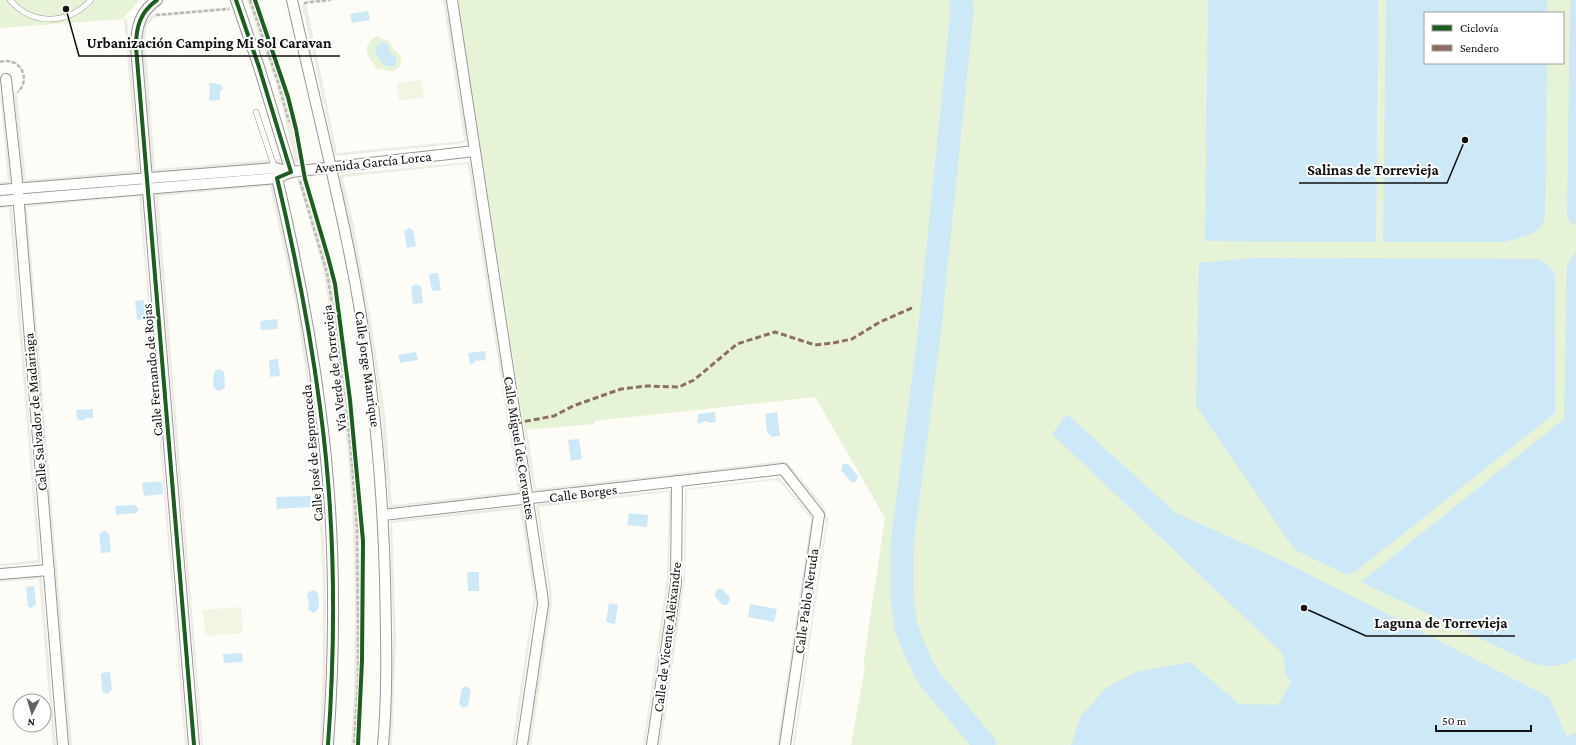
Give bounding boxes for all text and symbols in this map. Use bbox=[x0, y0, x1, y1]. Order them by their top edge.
legend bbox=[1424, 12, 1564, 64]
text: Ciclovía bbox=[1460, 21, 1499, 35]
callout: Urbanización Camping Mi Sol Caravan bbox=[79, 29, 340, 56]
text: Urbanización Camping Mi Sol Caravan bbox=[86, 35, 332, 51]
text: Sendero bbox=[1460, 41, 1499, 55]
street label: Avenida García Lorca bbox=[314, 148, 433, 176]
callout: Salinas de Torrevieja bbox=[1299, 156, 1447, 183]
text: Salinas de Torrevieja bbox=[1307, 162, 1439, 179]
street label: Calle Fernando de Rojas bbox=[138, 303, 167, 437]
street label: Vía Verde de Torrevieja bbox=[318, 303, 351, 432]
street label: Calle Jorge Manrique bbox=[352, 310, 384, 428]
street label: Calle Salvador de Madariaga bbox=[20, 332, 50, 492]
street label: Calle Miguel de Cervantes bbox=[501, 375, 539, 521]
street label: Calle José de Espronceda bbox=[298, 383, 326, 522]
street label: Calle Borges bbox=[548, 481, 618, 505]
street label: Calle Pablo Neruda bbox=[791, 547, 821, 655]
street label: Calle de Vicente Aleixandre bbox=[650, 561, 684, 713]
callout: Laguna de Torrevieja bbox=[1366, 609, 1515, 636]
text: Laguna de Torrevieja bbox=[1374, 615, 1508, 632]
north arrow bbox=[12, 693, 52, 733]
scale bar bbox=[1436, 707, 1531, 733]
text: 50 m bbox=[1442, 714, 1467, 728]
text: N bbox=[26, 717, 35, 729]

